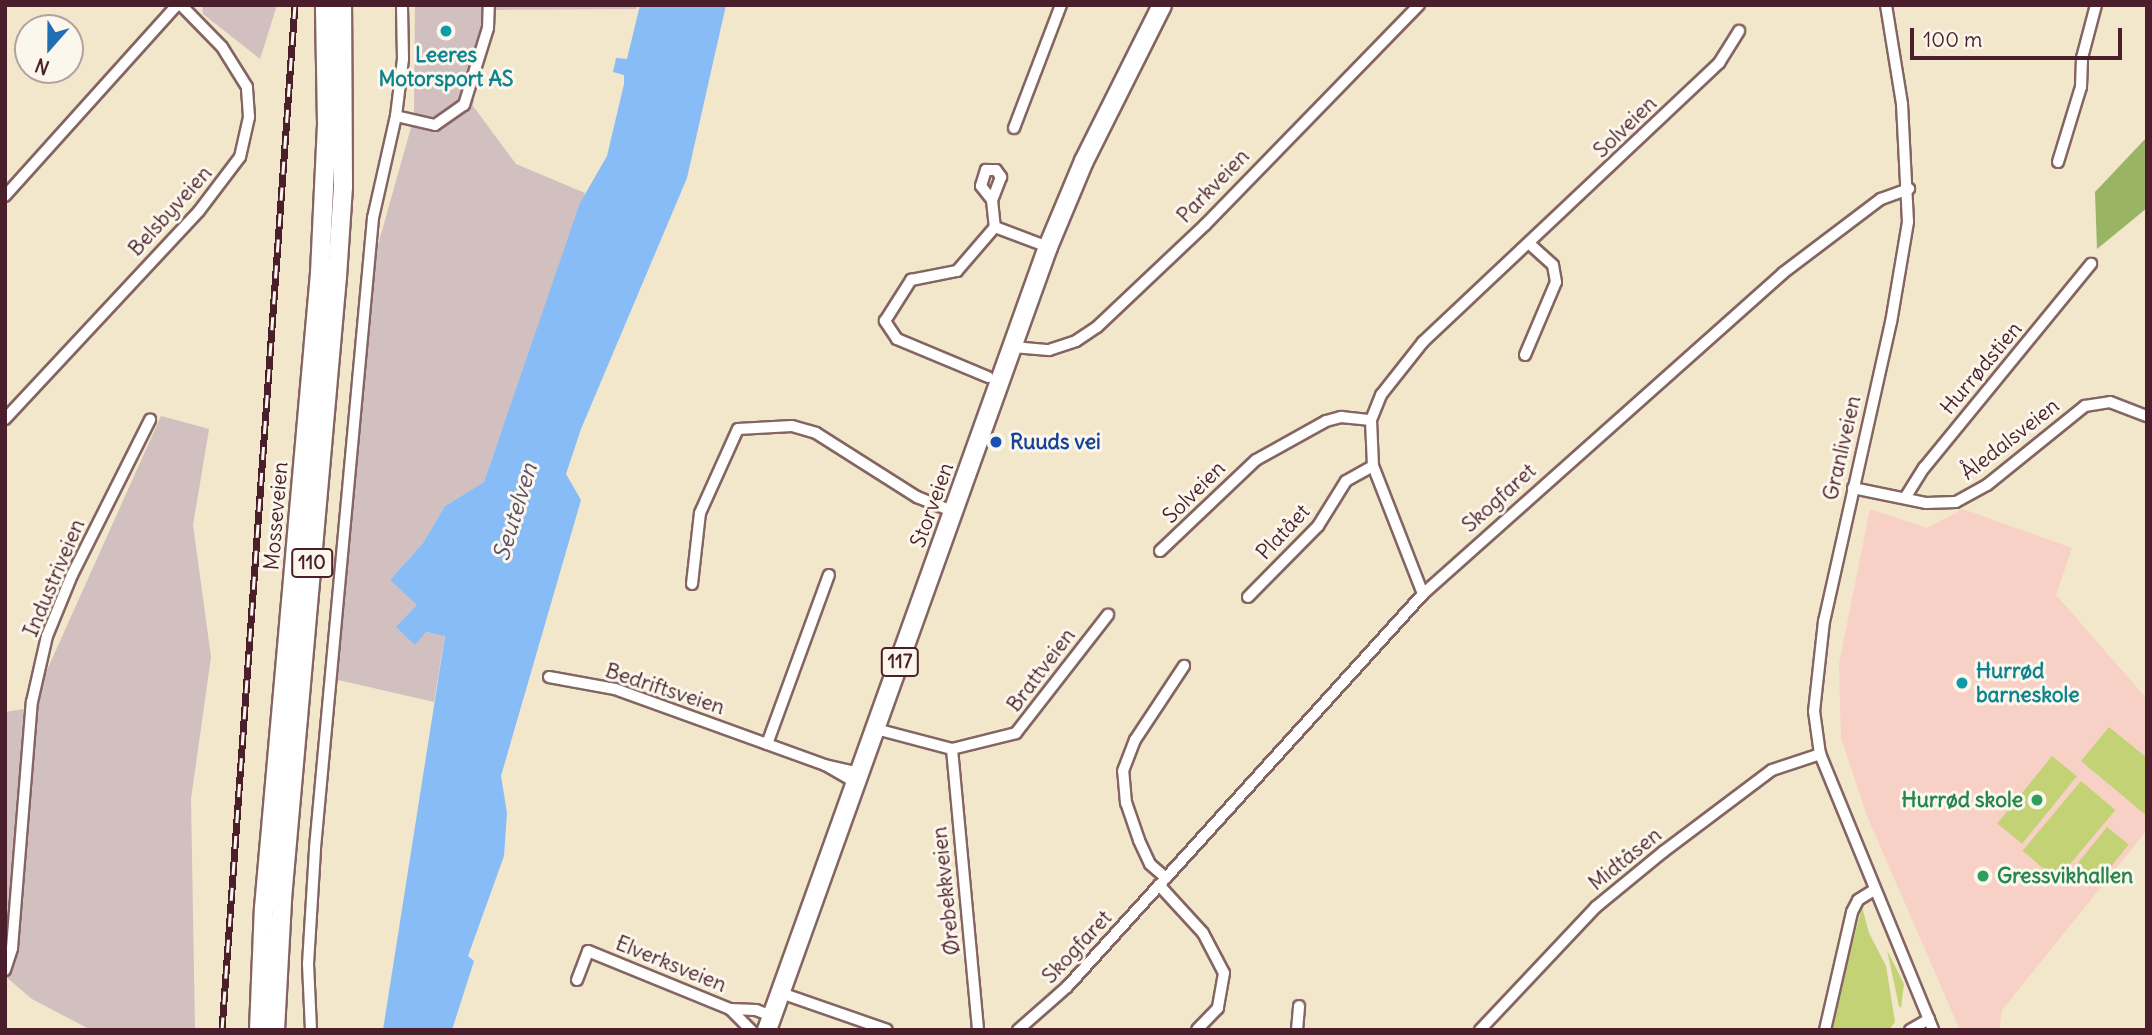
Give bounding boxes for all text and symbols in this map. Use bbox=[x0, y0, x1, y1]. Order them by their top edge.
north arrow bbox=[14, 14, 84, 84]
scale bar bbox=[1914, 14, 2126, 58]
marker: Leeres Motorsport AS bbox=[438, 23, 454, 39]
text: 100 m bbox=[1923, 26, 1982, 53]
place label: Leeres Motorsport AS bbox=[378, 42, 514, 92]
text: N bbox=[32, 53, 53, 80]
street label: Solveien bbox=[1588, 91, 1662, 163]
street label: Parkveien bbox=[1172, 144, 1254, 228]
street label: Belsbyveien bbox=[123, 161, 217, 261]
street label: Hurrødstien bbox=[1935, 317, 2027, 419]
street label: Granliveien bbox=[1818, 393, 1866, 503]
street label: Åledalsveien bbox=[1956, 393, 2064, 485]
place label: Ruuds vei bbox=[1010, 429, 1101, 455]
marker: Ruuds vei bbox=[988, 434, 1004, 450]
street label: Solveien bbox=[1158, 456, 1230, 528]
street label: Skogfaret bbox=[1457, 458, 1541, 538]
street label: Storveien bbox=[905, 459, 959, 551]
water label: Seutelven bbox=[487, 460, 543, 564]
street label: Mosseveien bbox=[259, 461, 293, 571]
street label: Platået bbox=[1251, 499, 1315, 565]
street label: Industriveien bbox=[18, 515, 90, 641]
road number: 110 bbox=[291, 548, 333, 578]
street label: Brattveien bbox=[1001, 623, 1081, 717]
road number: 117 bbox=[881, 646, 919, 678]
street label: Bedriftsveien bbox=[602, 658, 728, 720]
place label: Hurrød barneskole bbox=[1976, 658, 2080, 708]
marker: Hurrød barneskole bbox=[1954, 675, 1970, 691]
place label: Hurrød skole bbox=[1902, 787, 2023, 813]
marker: Hurrød skole bbox=[2029, 792, 2045, 808]
street label: Midtåsen bbox=[1584, 822, 1666, 896]
street label: Ørebekkveien bbox=[927, 825, 965, 957]
place label: Gressvikhallen bbox=[1997, 863, 2133, 889]
marker: Gressvikhallen bbox=[1975, 868, 1991, 884]
street label: Skogfaret bbox=[1037, 905, 1117, 989]
street label: Elverksveien bbox=[612, 930, 730, 998]

